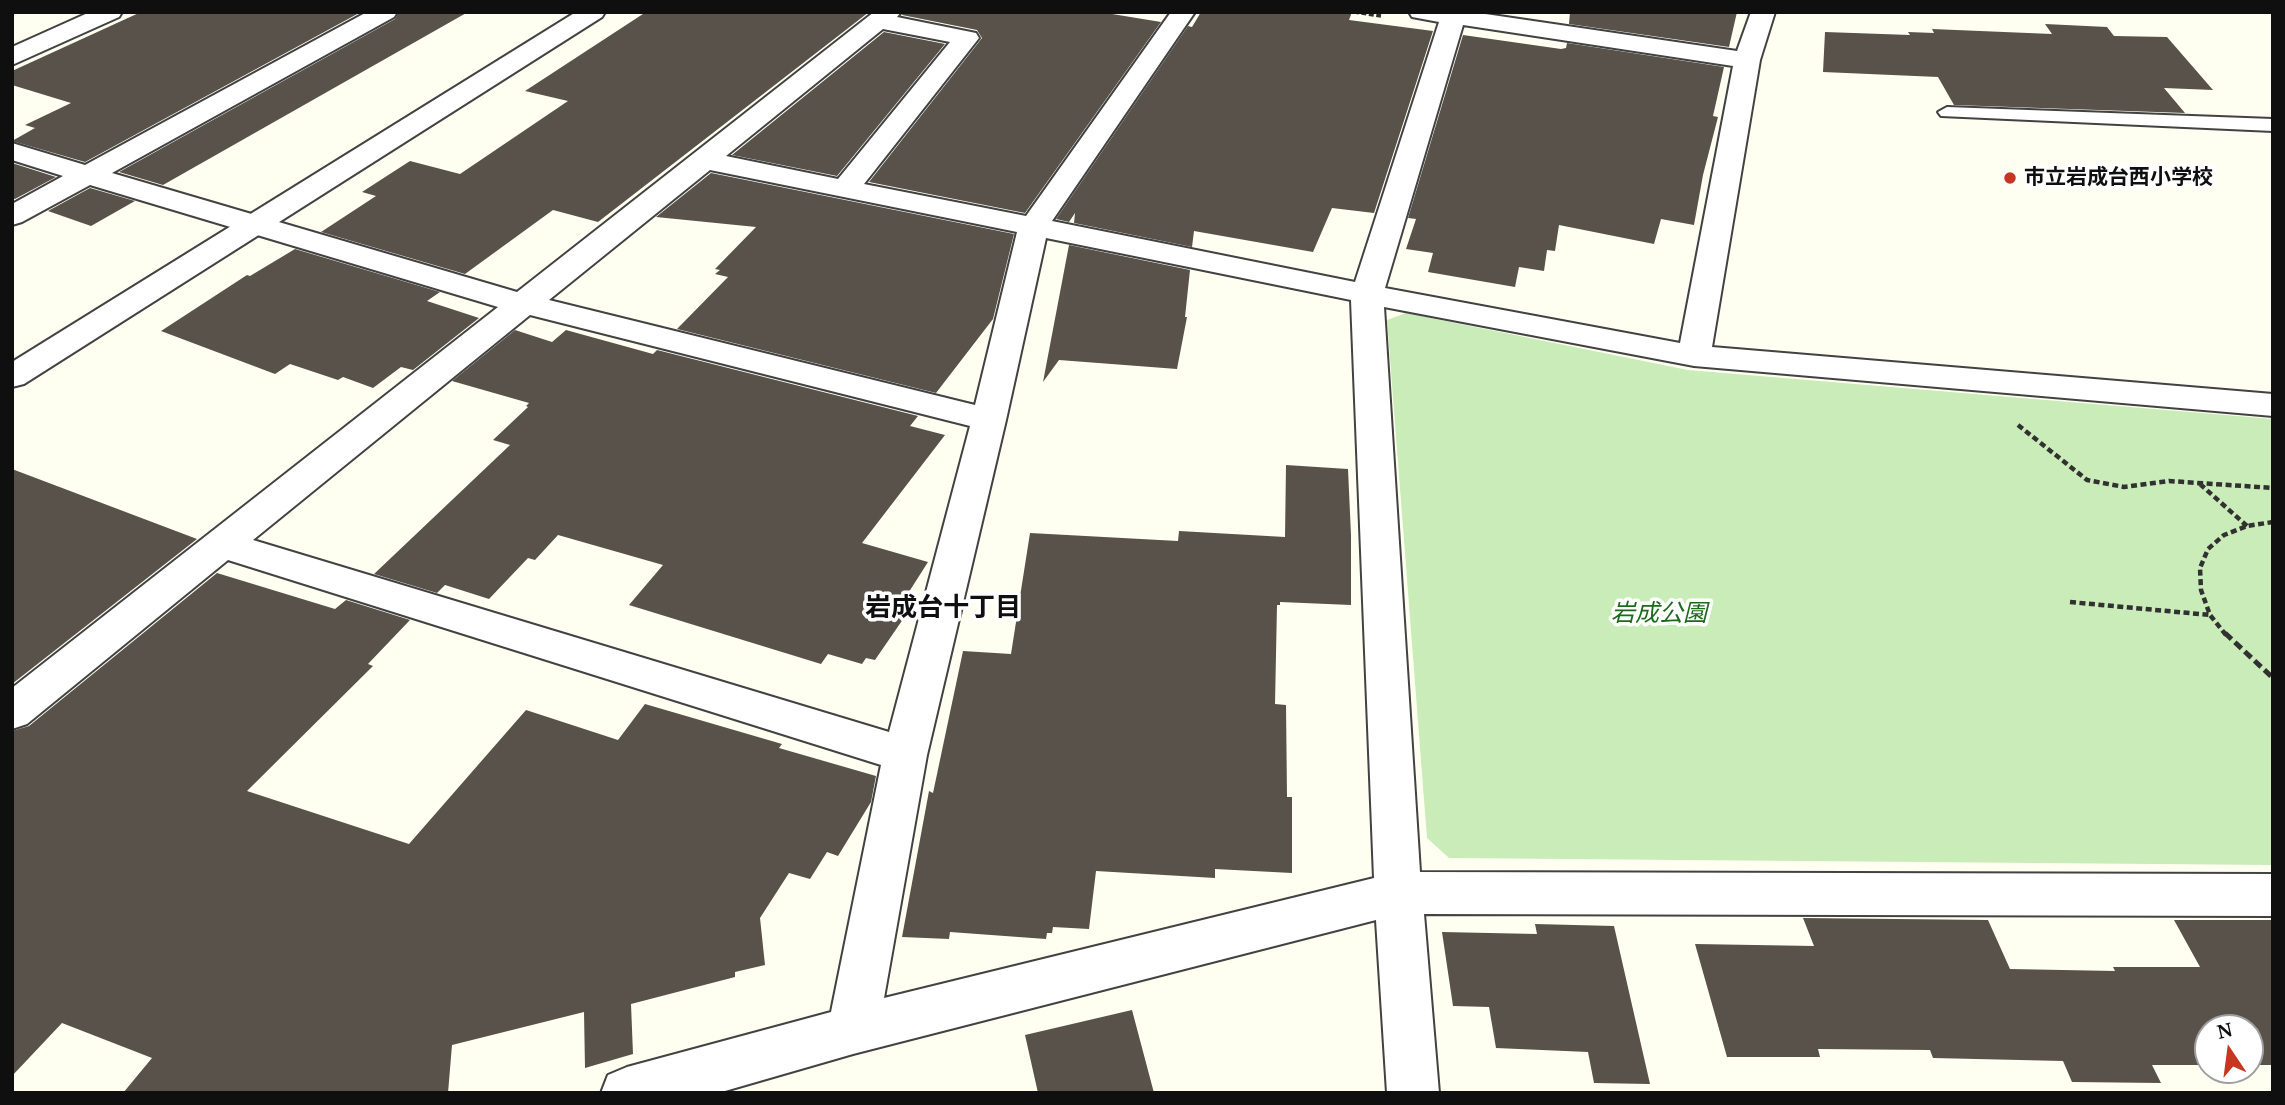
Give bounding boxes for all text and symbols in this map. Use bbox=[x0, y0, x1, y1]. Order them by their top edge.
place label: 市立岩成台西小学校 bbox=[2024, 165, 2213, 191]
marker: 市立岩成台西小学校 bbox=[2002, 170, 2018, 186]
district label: 岩成台十丁目 bbox=[865, 593, 1021, 625]
park label: 岩成公園 bbox=[1611, 600, 1707, 628]
north arrow bbox=[2194, 1014, 2264, 1084]
text: N bbox=[2214, 1016, 2235, 1045]

